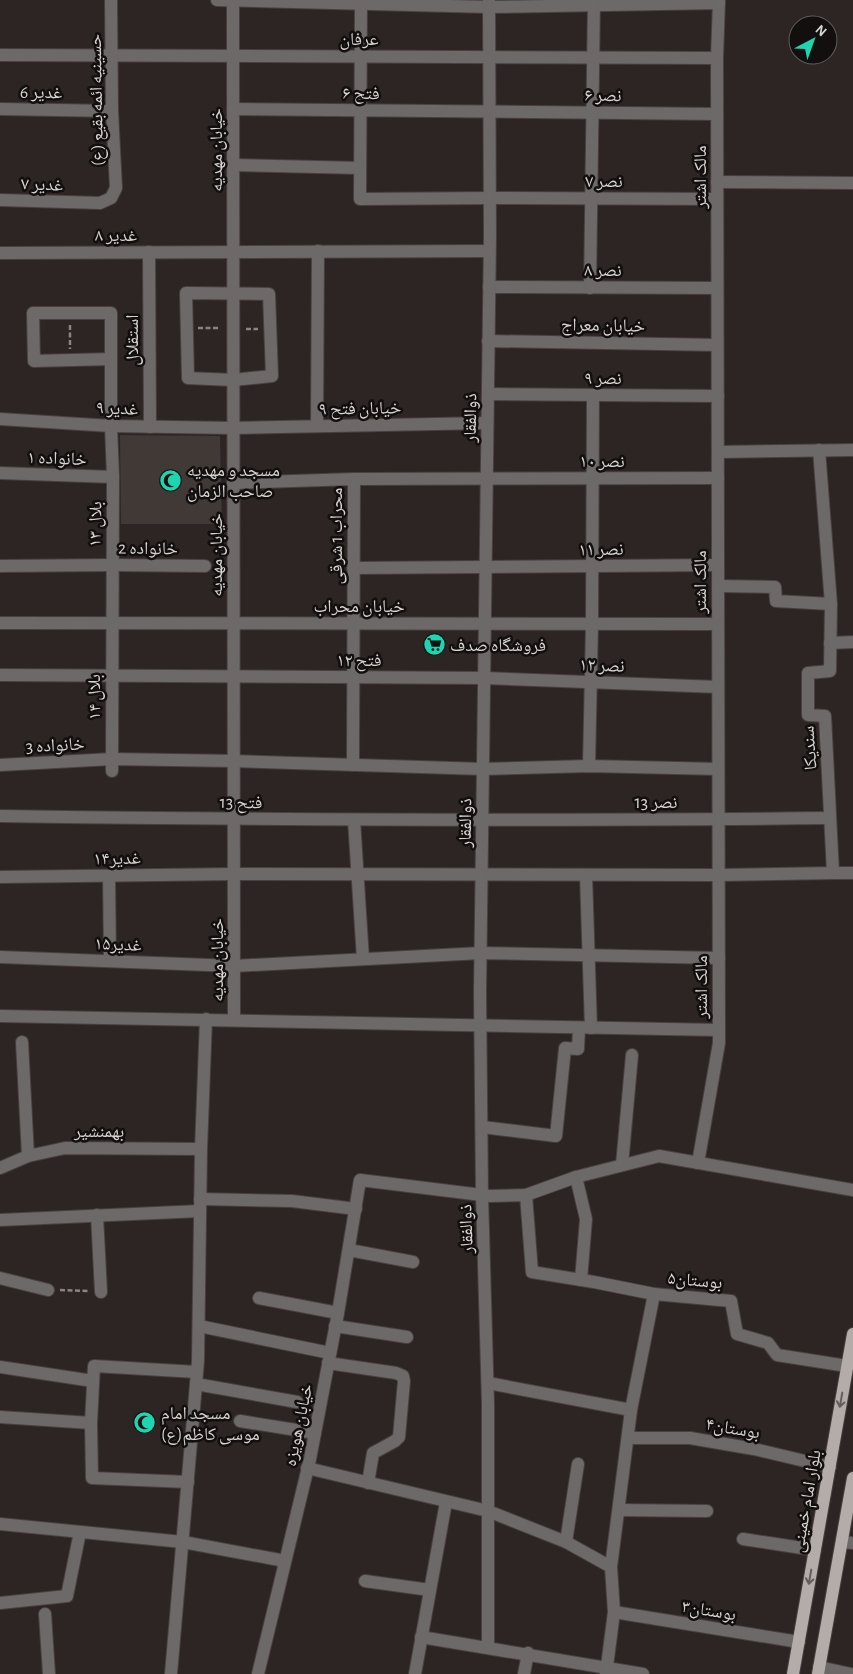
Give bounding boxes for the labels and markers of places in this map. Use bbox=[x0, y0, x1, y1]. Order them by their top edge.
place label: مسجد و مهدیه صاحب الزمان bbox=[187, 462, 280, 502]
mosque icon: مسجد و مهدیه صاحب الزمان bbox=[159, 468, 183, 492]
supermarket icon: فروشگاه صدف bbox=[422, 633, 446, 657]
place label: فروشگاه صدف bbox=[450, 637, 546, 655]
place label: مسجد امام موسی کاظم(ع) bbox=[161, 1405, 260, 1446]
mosque icon: مسجد امام موسی کاظم(ع) bbox=[133, 1411, 157, 1435]

